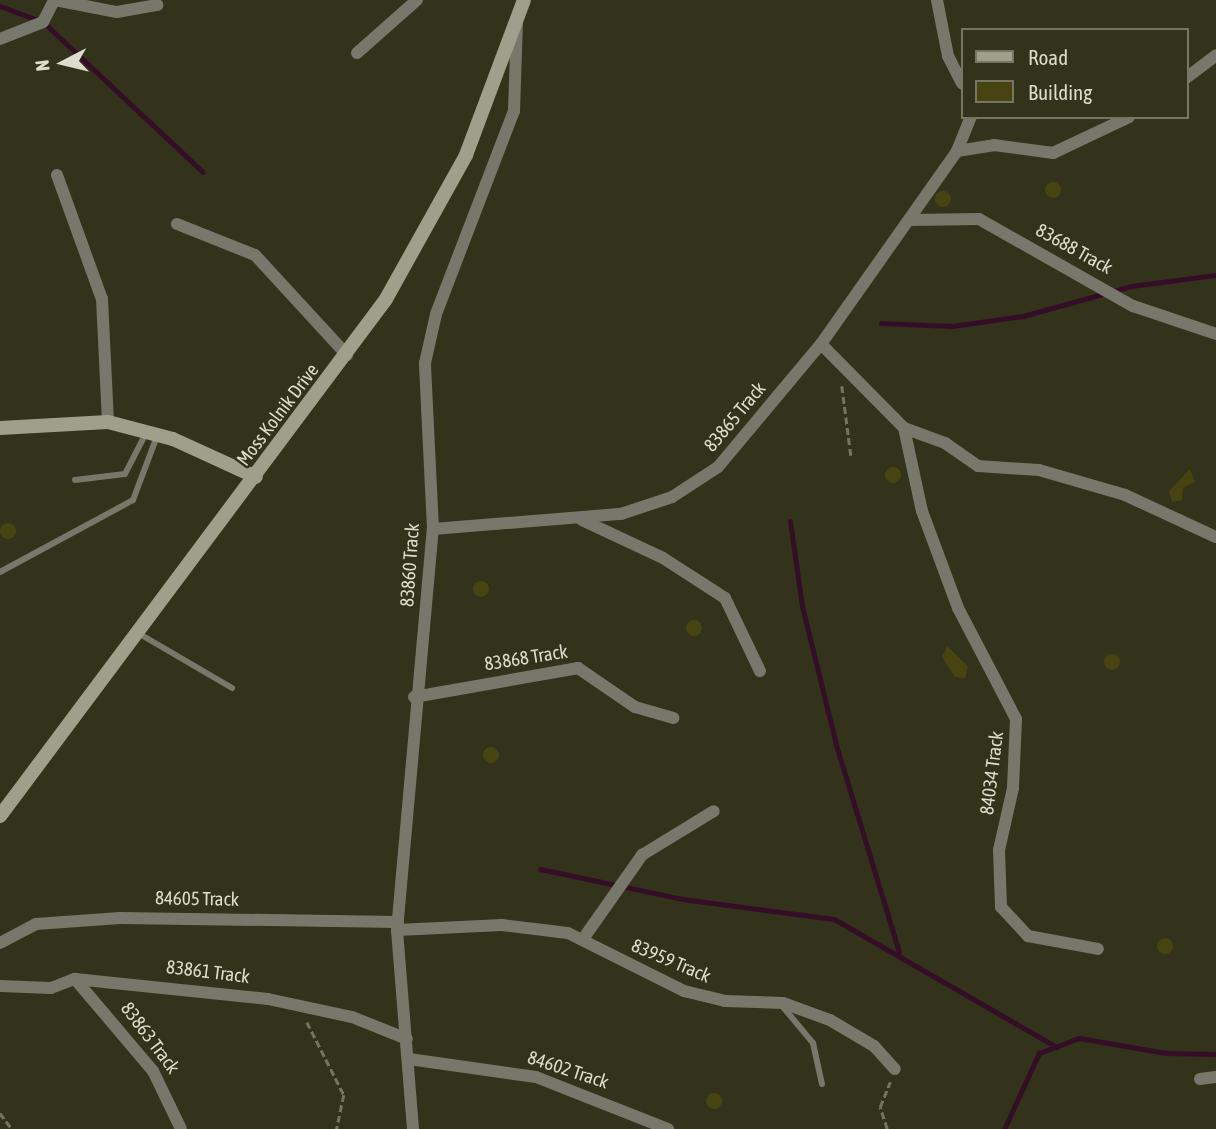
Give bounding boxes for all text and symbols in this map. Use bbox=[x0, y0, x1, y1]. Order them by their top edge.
north arrow bbox=[28, 28, 98, 98]
legend bbox=[960, 28, 1188, 119]
text: Road bbox=[1028, 45, 1068, 69]
text: N bbox=[31, 59, 54, 72]
text: Building bbox=[1028, 80, 1092, 104]
street label: 83688 Track bbox=[1032, 219, 1116, 279]
street label: Moss Kolnik Drive bbox=[232, 359, 324, 471]
street label: 83865 Track bbox=[699, 378, 771, 456]
street label: 83860 Track bbox=[396, 522, 424, 608]
street label: 83868 Track bbox=[483, 640, 569, 676]
street label: 84034 Track bbox=[976, 730, 1008, 816]
street label: 84605 Track bbox=[155, 887, 239, 911]
street label: 83959 Track bbox=[628, 934, 714, 988]
street label: 83861 Track bbox=[165, 956, 251, 988]
street label: 83863 Track bbox=[116, 998, 184, 1078]
street label: 84602 Track bbox=[525, 1046, 611, 1094]

